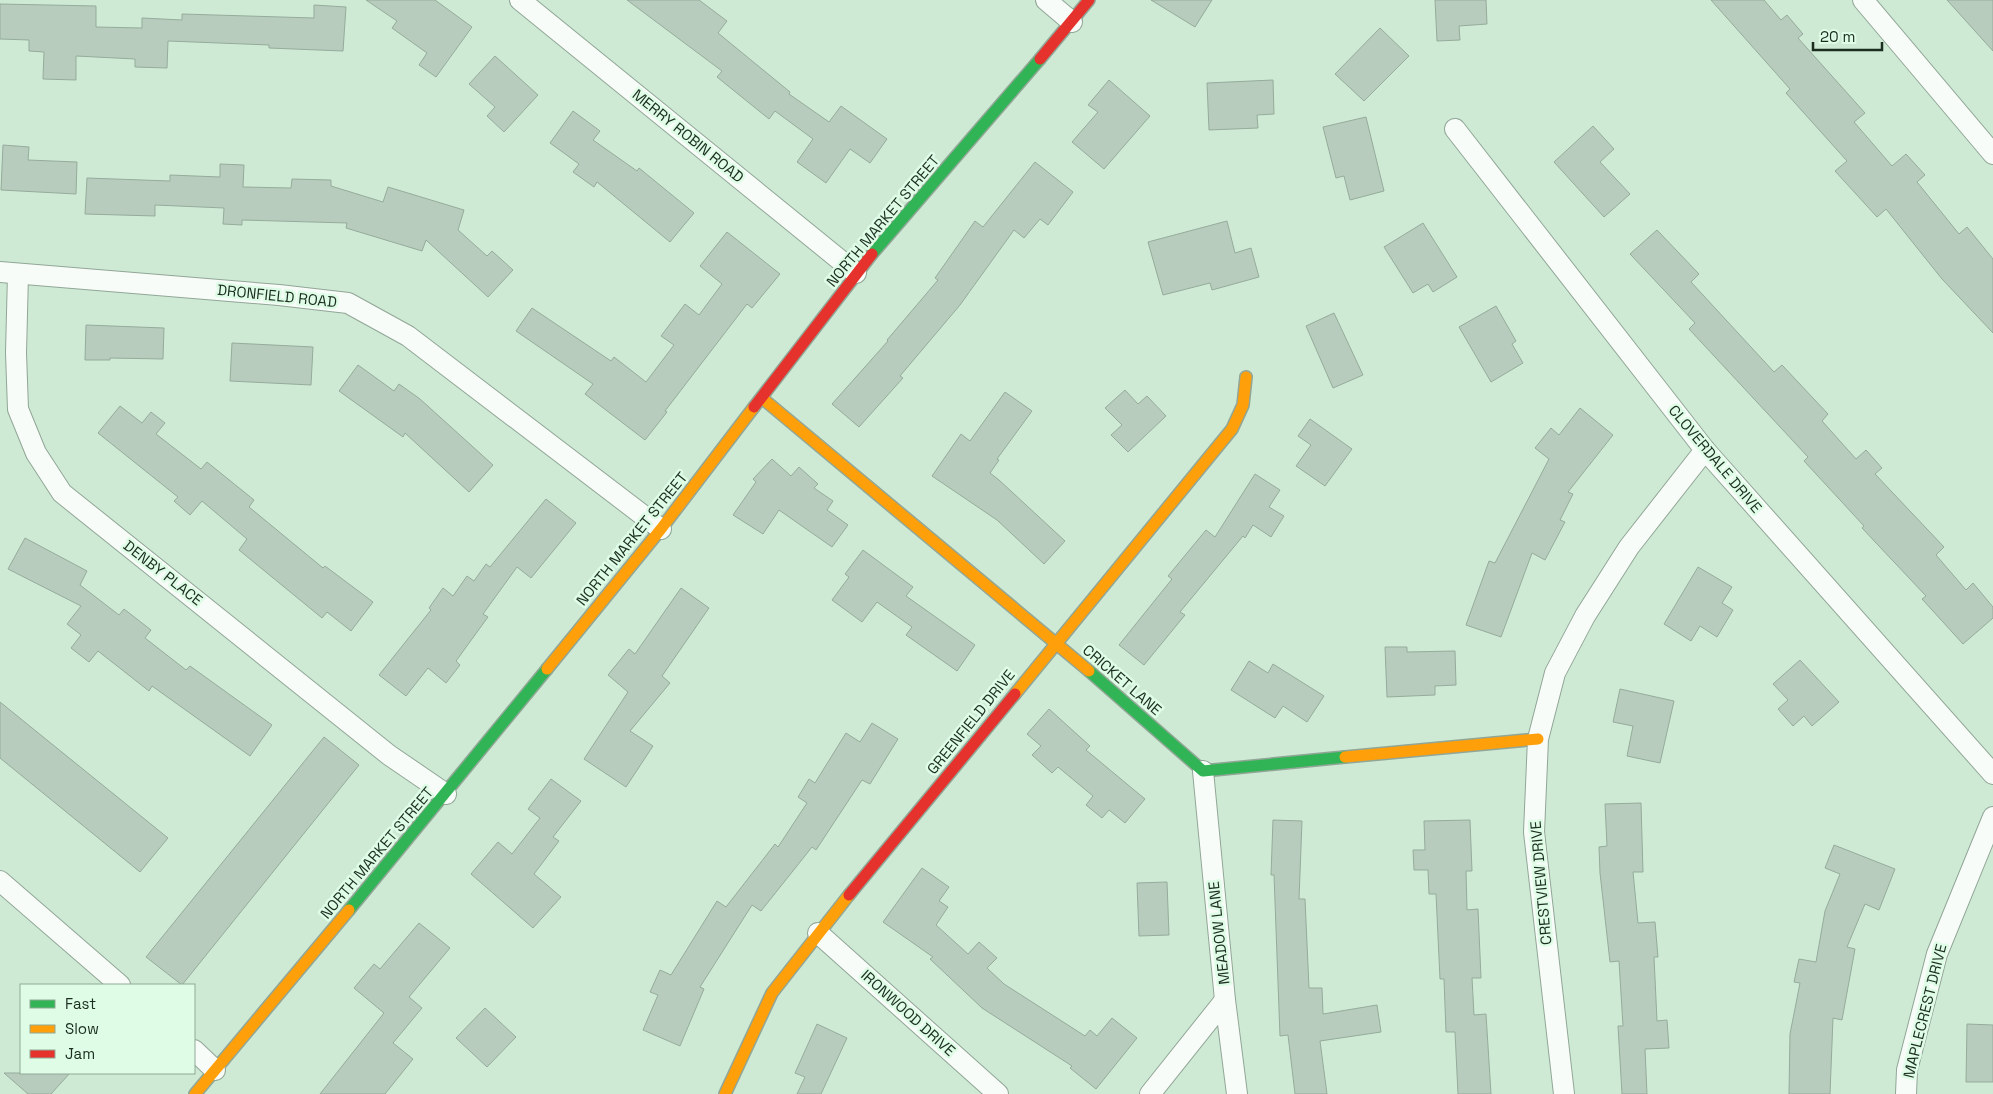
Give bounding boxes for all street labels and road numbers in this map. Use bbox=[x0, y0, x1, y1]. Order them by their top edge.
street label: MERRY ROBIN ROAD bbox=[629, 85, 748, 187]
street label: NORTH MARKET STREET bbox=[822, 151, 943, 290]
street label: DRONFIELD ROAD bbox=[216, 280, 338, 311]
street label: CLOVERDALE DRIVE bbox=[1665, 401, 1766, 517]
street label: NORTH MARKET STREET bbox=[572, 468, 691, 609]
street label: DENBY PLACE bbox=[120, 536, 207, 609]
street label: CRICKET LANE bbox=[1079, 640, 1166, 719]
street label: GREENFIELD DRIVE bbox=[923, 665, 1019, 778]
street label: NORTH MARKET STREET bbox=[316, 783, 437, 922]
street label: CRESTVIEW DRIVE bbox=[1526, 820, 1555, 946]
street label: MEADOW LANE bbox=[1204, 881, 1233, 986]
street label: MAPLECREST DRIVE bbox=[1899, 942, 1950, 1080]
street label: IRONWOOD DRIVE bbox=[857, 965, 959, 1060]

